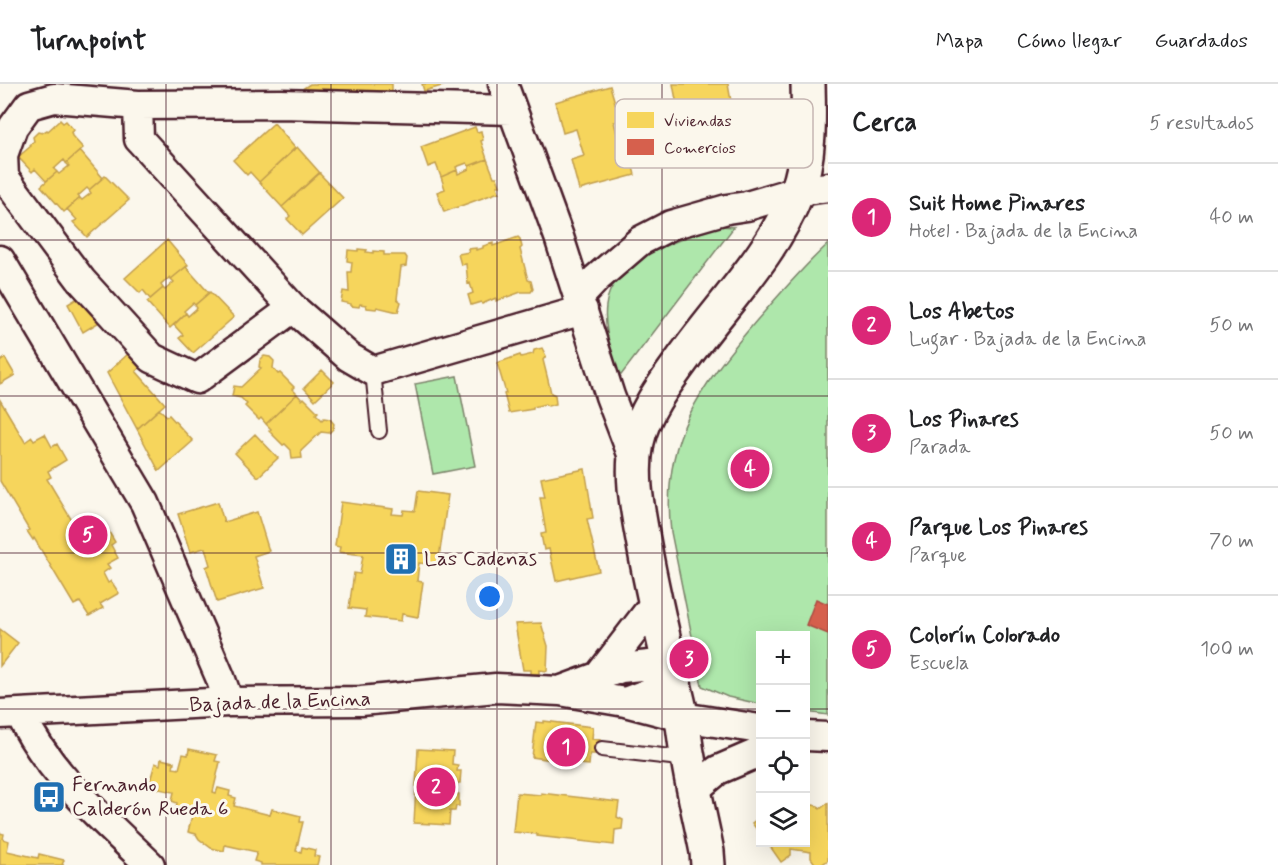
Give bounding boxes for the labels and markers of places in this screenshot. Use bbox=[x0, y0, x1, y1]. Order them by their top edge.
pin: 4 bbox=[730, 446, 770, 492]
pin: 5 bbox=[68, 512, 107, 558]
building icon: Las Cadenas bbox=[383, 541, 419, 577]
place label: Las Cadenas bbox=[424, 545, 537, 573]
pin: 3 bbox=[670, 636, 708, 682]
pin: 1 bbox=[546, 724, 586, 770]
pin: 2 bbox=[416, 764, 456, 810]
place label: Fernando Calderón Rueda 6 bbox=[72, 771, 228, 823]
bus stop icon: Fernando Calderón Rueda 6 bbox=[31, 779, 67, 815]

